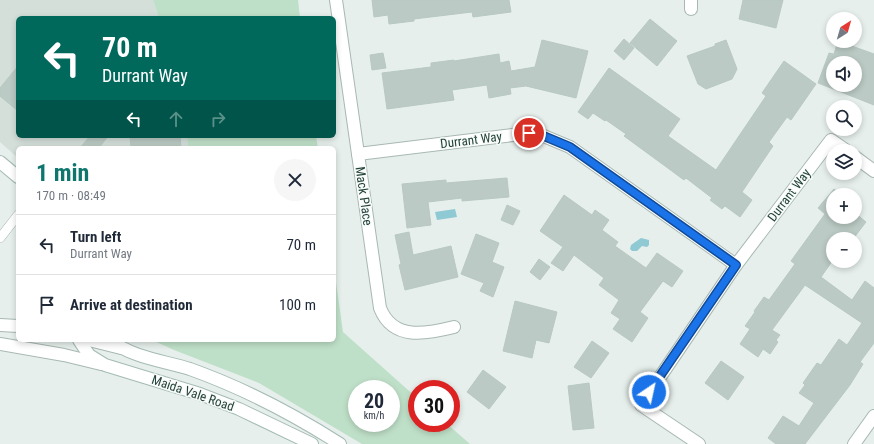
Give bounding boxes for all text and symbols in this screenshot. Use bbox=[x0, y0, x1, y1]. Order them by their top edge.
north arrow bbox=[826, 12, 862, 48]
map controls bbox=[826, 12, 862, 268]
text: 70 m bbox=[102, 31, 158, 64]
icon: left bbox=[36, 32, 88, 84]
button: sound bbox=[826, 56, 862, 92]
text: Durrant Way bbox=[102, 65, 188, 86]
button: search bbox=[826, 100, 862, 136]
icon: left bbox=[123, 108, 145, 130]
icon: ahead bbox=[165, 108, 187, 130]
icon: right bbox=[207, 108, 229, 130]
pin bbox=[512, 116, 546, 150]
icon: arrive bbox=[518, 122, 540, 144]
street label: Durrant Way bbox=[439, 129, 503, 151]
button: layers bbox=[826, 144, 862, 180]
text: 1 min bbox=[36, 159, 89, 187]
button: close bbox=[274, 159, 316, 201]
street label: Durrant Way bbox=[764, 165, 814, 224]
street label: Mack Place bbox=[352, 166, 376, 226]
text: 170 m · 08:49 bbox=[36, 188, 106, 203]
button: + bbox=[826, 188, 862, 224]
text: Turn left bbox=[70, 228, 121, 246]
button: − bbox=[826, 232, 862, 268]
icon: left bbox=[36, 234, 58, 256]
text: 70 m bbox=[286, 236, 316, 254]
text: Durrant Way bbox=[70, 246, 132, 261]
icon: arrive bbox=[36, 294, 58, 316]
text: Arrive at destination bbox=[70, 296, 193, 314]
text: 100 m bbox=[279, 296, 316, 314]
position arrow bbox=[628, 371, 670, 413]
street label: Maida Vale Road bbox=[150, 372, 236, 414]
speed limit sign: 30 bbox=[408, 380, 460, 432]
text: 20 bbox=[364, 389, 384, 413]
text: km/h bbox=[364, 410, 384, 421]

